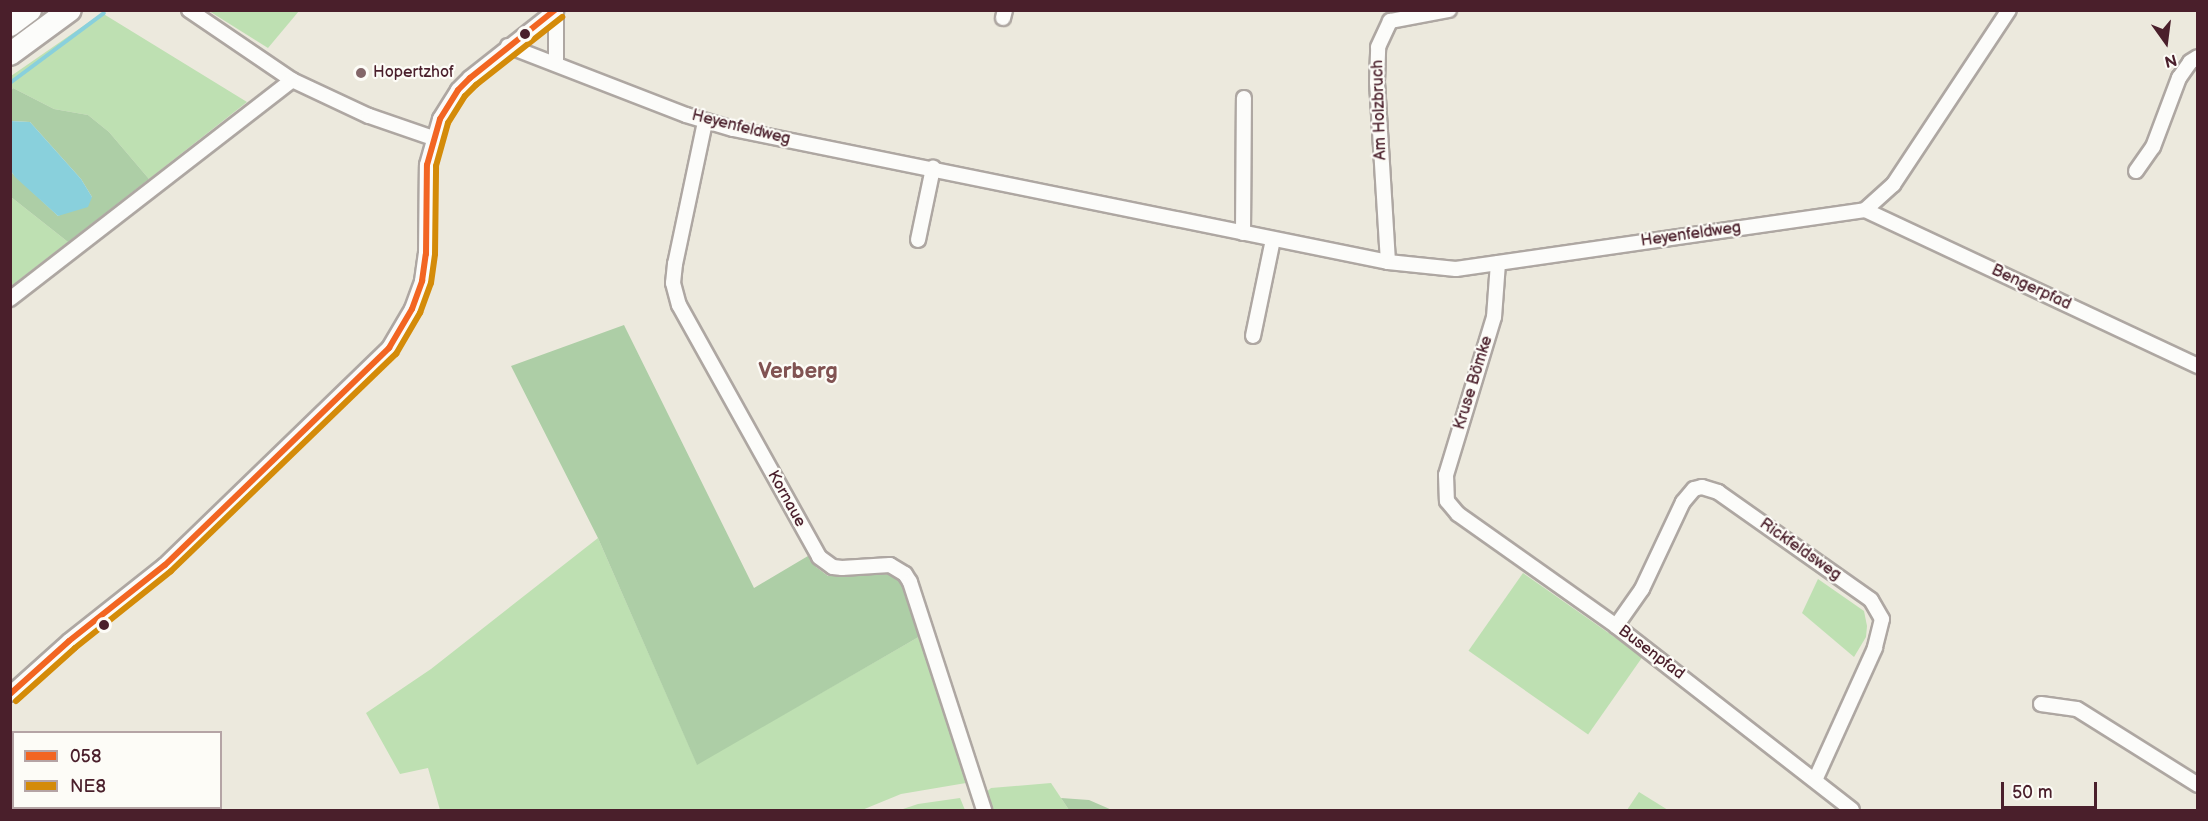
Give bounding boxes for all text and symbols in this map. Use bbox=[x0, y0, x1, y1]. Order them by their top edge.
north arrow bbox=[2136, 12, 2196, 72]
unlabelled marker bbox=[519, 28, 531, 40]
text: N bbox=[2162, 49, 2179, 71]
street label: Am Holzbruch bbox=[1369, 60, 1391, 160]
place label: Hopertzhof bbox=[373, 63, 454, 83]
marker: Hopertzhof bbox=[354, 66, 368, 80]
street label: Heyenfeldweg bbox=[690, 106, 792, 150]
street label: Heyenfeldweg bbox=[1640, 218, 1742, 252]
street label: Bengerpfad bbox=[1988, 261, 2074, 315]
street label: Kruse Bömke bbox=[1451, 334, 1497, 432]
district label: Verberg bbox=[758, 359, 838, 385]
street label: Kornaue bbox=[763, 467, 809, 531]
street label: Rickfeldsweg bbox=[1756, 515, 1844, 585]
unlabelled marker bbox=[98, 619, 110, 631]
street label: Busenpfad bbox=[1614, 622, 1688, 684]
legend bbox=[12, 731, 222, 809]
text: 058 bbox=[70, 746, 101, 767]
scale bar bbox=[2004, 770, 2100, 808]
text: NE8 bbox=[70, 776, 106, 797]
text: 50 m bbox=[2012, 782, 2053, 803]

